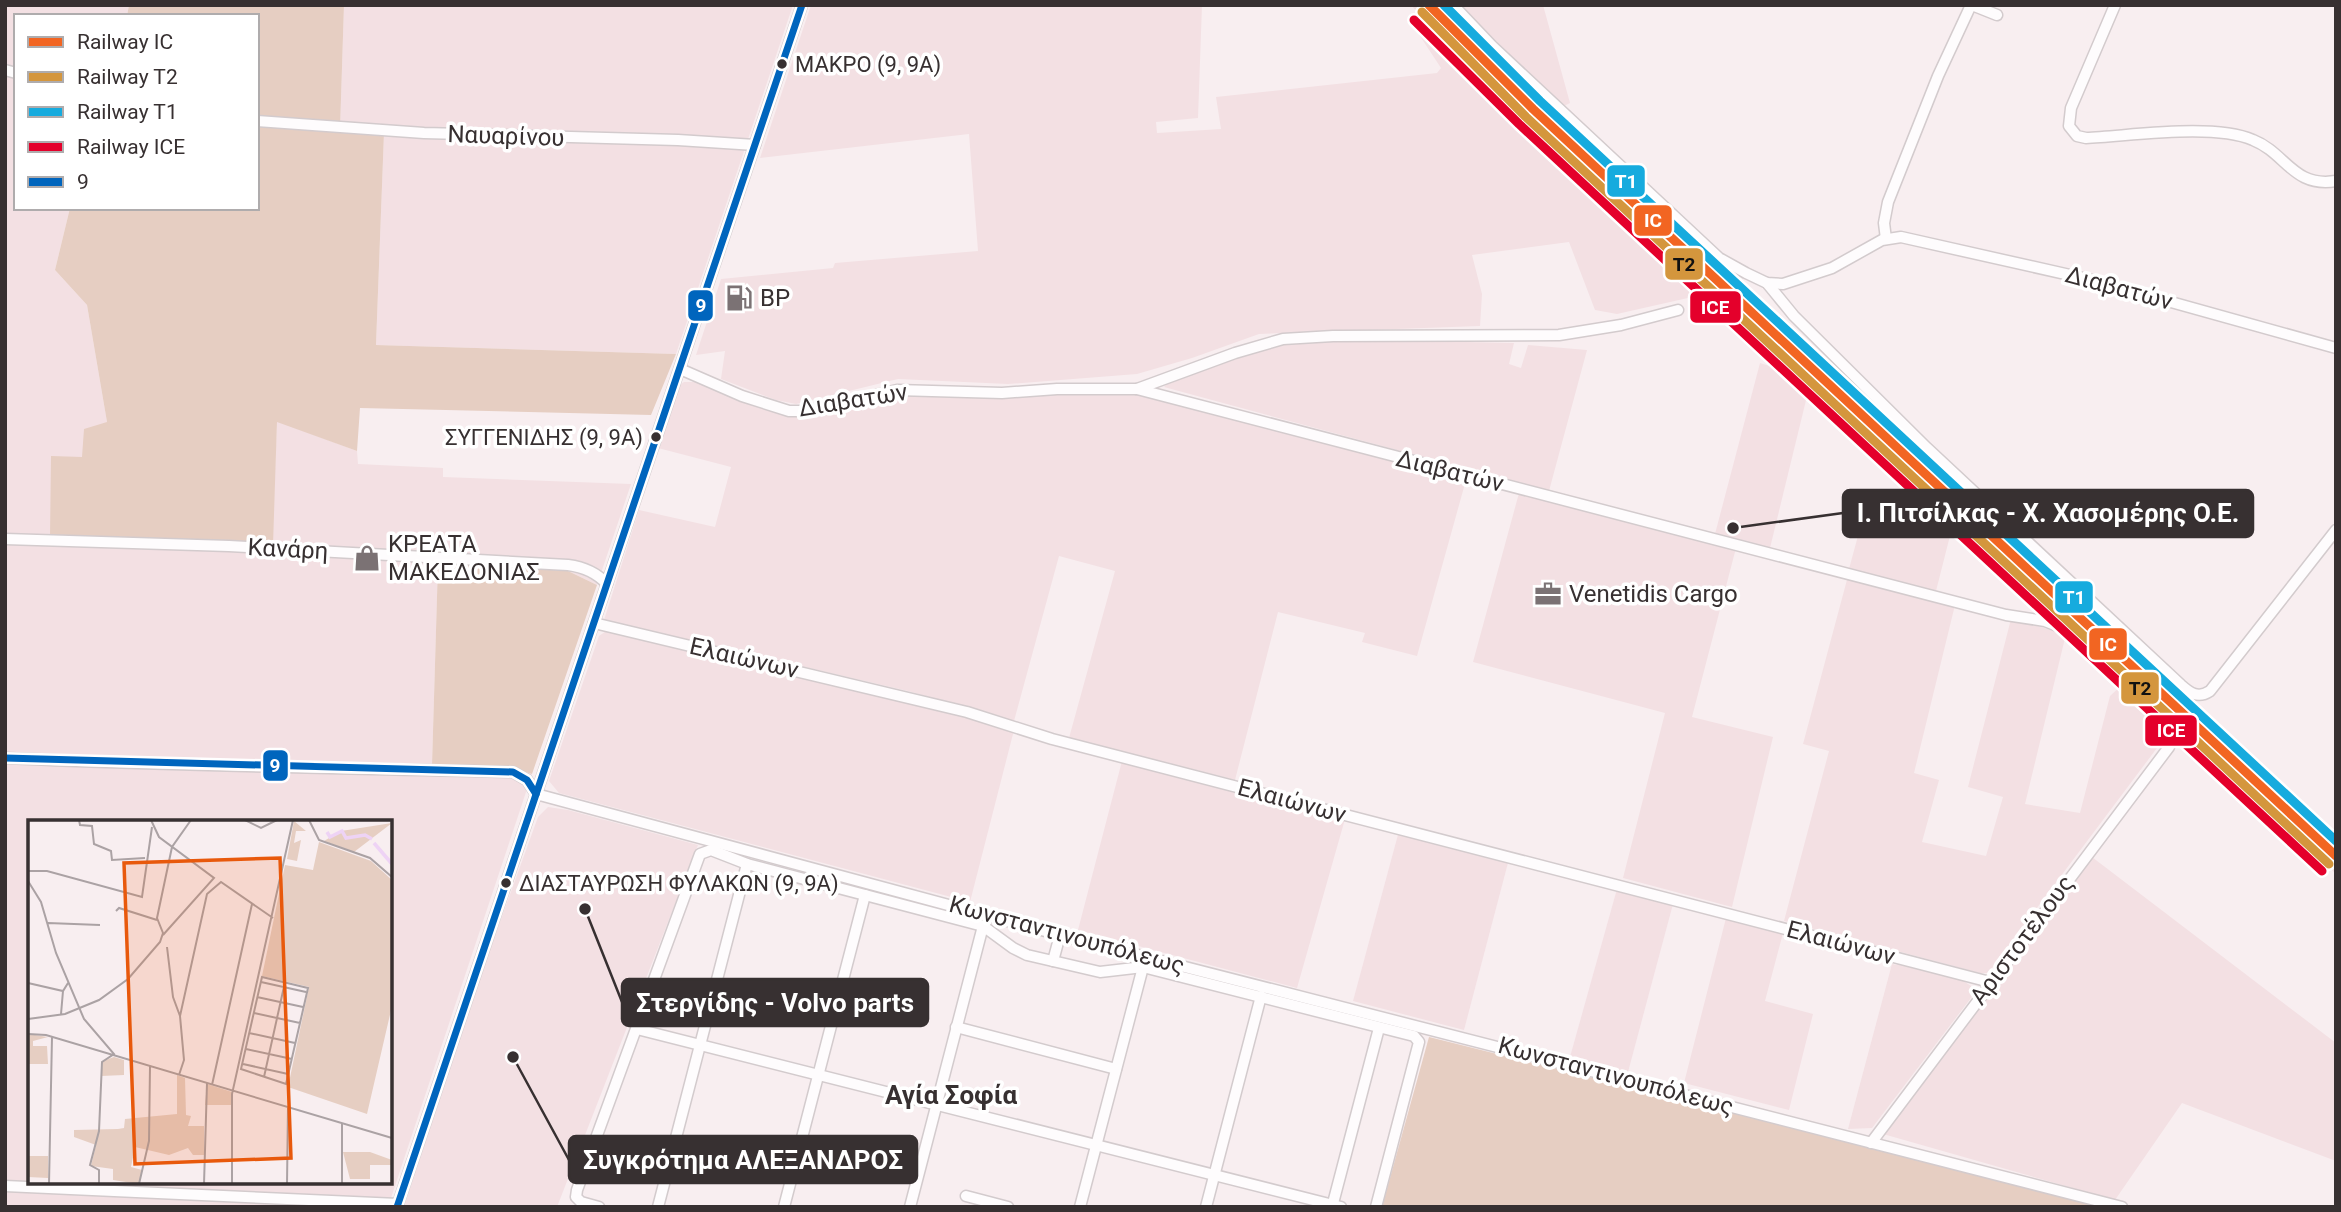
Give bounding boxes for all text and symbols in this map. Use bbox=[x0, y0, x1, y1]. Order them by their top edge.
legend bbox=[14, 14, 259, 210]
text: Railway IC bbox=[77, 30, 173, 54]
place label: ΜΑΚΡΟ (9, 9Α) bbox=[795, 52, 941, 78]
marker: ΜΑΚΡΟ (9, 9Α) bbox=[775, 57, 789, 71]
text: Railway T2 bbox=[77, 65, 178, 89]
text: Railway T1 bbox=[77, 100, 178, 124]
street label: Ναυαρίνου bbox=[447, 120, 565, 152]
text: Railway ICE bbox=[77, 135, 185, 159]
line badge: T1 bbox=[1606, 164, 1646, 198]
text: 9 bbox=[77, 170, 89, 194]
text: T1 bbox=[1615, 170, 1637, 193]
line badge: IC bbox=[1633, 204, 1673, 237]
text: IC bbox=[1644, 209, 1662, 232]
line badge: T2 bbox=[1664, 247, 1704, 281]
text: T2 bbox=[1673, 253, 1695, 276]
street label: Διαβατών bbox=[2062, 260, 2176, 316]
fuel station icon: BP bbox=[724, 283, 754, 313]
place label: BP bbox=[760, 284, 790, 312]
line badge: 9 bbox=[687, 289, 714, 322]
line badge: ICE bbox=[1689, 290, 1742, 324]
text: 9 bbox=[696, 294, 706, 317]
text: ICE bbox=[1701, 296, 1730, 319]
street label: Διαβατών bbox=[797, 378, 910, 422]
place label: ΣΥΓΓΕΝΙΔΗΣ (9, 9Α) bbox=[445, 425, 643, 451]
marker: ΣΥΓΓΕΝΙΔΗΣ (9, 9Α) bbox=[649, 430, 663, 444]
street label: Διαβατών bbox=[1393, 444, 1507, 498]
callout: Ι. Πιτσίλκας - Χ. Χασομέρης Ο.Ε. bbox=[1843, 490, 2253, 537]
text: Ι. Πιτσίλκας - Χ. Χασομέρης Ο.Ε. bbox=[1857, 498, 2239, 528]
place label: ΚΡΕΑΤΑ ΜΑΚΕΔΟΝΙΑΣ bbox=[388, 530, 540, 586]
street label: Κανάρη bbox=[247, 533, 329, 565]
shop icon: ΚΡΕΑΤΑ ΜΑΚΕΔΟΝΙΑΣ bbox=[352, 543, 382, 573]
office icon: Venetidis Cargo bbox=[1533, 579, 1563, 609]
place label: Venetidis Cargo bbox=[1569, 580, 1738, 608]
line badge: T1 bbox=[2054, 580, 2094, 614]
text: T1 bbox=[2063, 586, 2085, 609]
line badge: IC bbox=[2088, 627, 2128, 661]
street label: Ελαιώνων bbox=[687, 632, 802, 684]
text: IC bbox=[2099, 633, 2117, 656]
line badge: T2 bbox=[2120, 671, 2160, 705]
text: T2 bbox=[2129, 677, 2151, 700]
line badge: ICE bbox=[2144, 714, 2198, 747]
text: ICE bbox=[2157, 719, 2186, 742]
line badge: 9 bbox=[262, 749, 289, 782]
text: 9 bbox=[270, 754, 280, 777]
street label: Ελαιώνων bbox=[1235, 773, 1350, 829]
inset map bbox=[28, 820, 392, 1184]
street label: Αριστοτέλους bbox=[1964, 870, 2080, 1010]
place label: ΔΙΑΣΤΑΥΡΩΣΗ ΦΥΛΑΚΩΝ (9, 9Α) bbox=[519, 871, 839, 897]
marker: ΔΙΑΣΤΑΥΡΩΣΗ ΦΥΛΑΚΩΝ (9, 9Α) bbox=[499, 876, 513, 890]
street label: Κωνσταντινουπόλεως bbox=[946, 890, 1188, 980]
street label: Ελαιώνων bbox=[1784, 915, 1899, 971]
callout: Στεργίδης - Volvo parts bbox=[622, 979, 928, 1026]
text: Στεργίδης - Volvo parts bbox=[636, 988, 914, 1018]
street label: Κωνσταντινουπόλεως bbox=[1495, 1031, 1737, 1121]
district label: Αγία Σοφία bbox=[885, 1080, 1017, 1110]
callout: Συγκρότημα ΑΛΕΞΑΝΔΡΟΣ bbox=[569, 1136, 917, 1183]
text: Συγκρότημα ΑΛΕΞΑΝΔΡΟΣ bbox=[583, 1145, 903, 1175]

